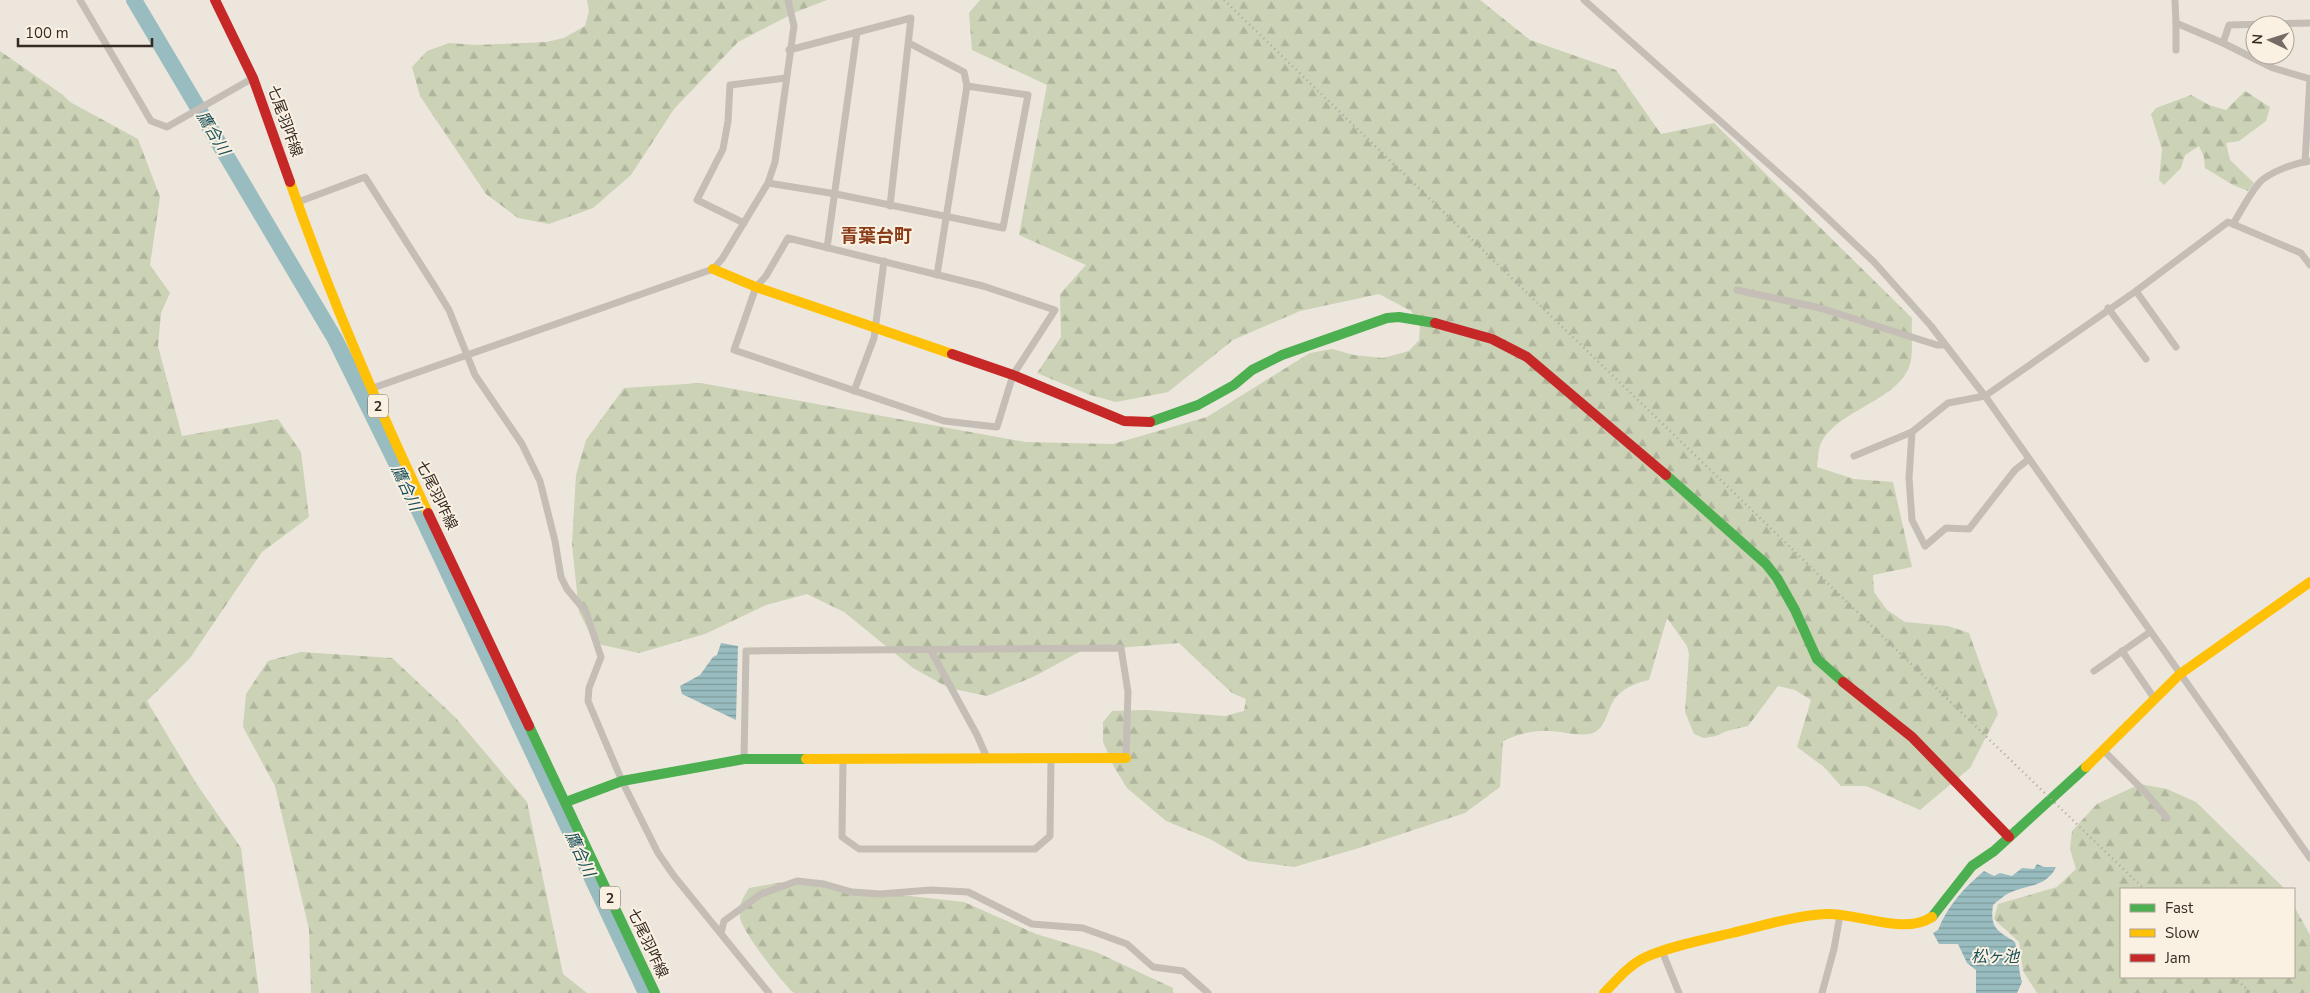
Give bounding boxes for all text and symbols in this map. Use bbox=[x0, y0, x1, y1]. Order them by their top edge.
scale bar bbox=[18, 15, 151, 47]
north arrow bbox=[2245, 15, 2295, 65]
text: 100 m bbox=[25, 23, 69, 43]
text: N bbox=[2248, 33, 2267, 45]
street label: 七尾羽咋線 bbox=[263, 82, 307, 160]
water label: 鷹合川 bbox=[191, 107, 236, 161]
district label: 青葉台町 bbox=[840, 224, 912, 248]
road number: 2 bbox=[368, 394, 388, 418]
street label: 七尾羽咋線 bbox=[412, 457, 462, 533]
water label: 鷹合川 bbox=[386, 462, 427, 516]
water label: 鷹合川 bbox=[560, 828, 601, 882]
road number: 2 bbox=[600, 886, 620, 910]
legend bbox=[2120, 888, 2295, 978]
text: Fast bbox=[2165, 898, 2194, 918]
street label: 七尾羽咋線 bbox=[623, 905, 673, 981]
text: Slow bbox=[2165, 923, 2200, 943]
water label: 松ヶ池 bbox=[1971, 946, 2021, 968]
text: Jam bbox=[2164, 948, 2191, 968]

